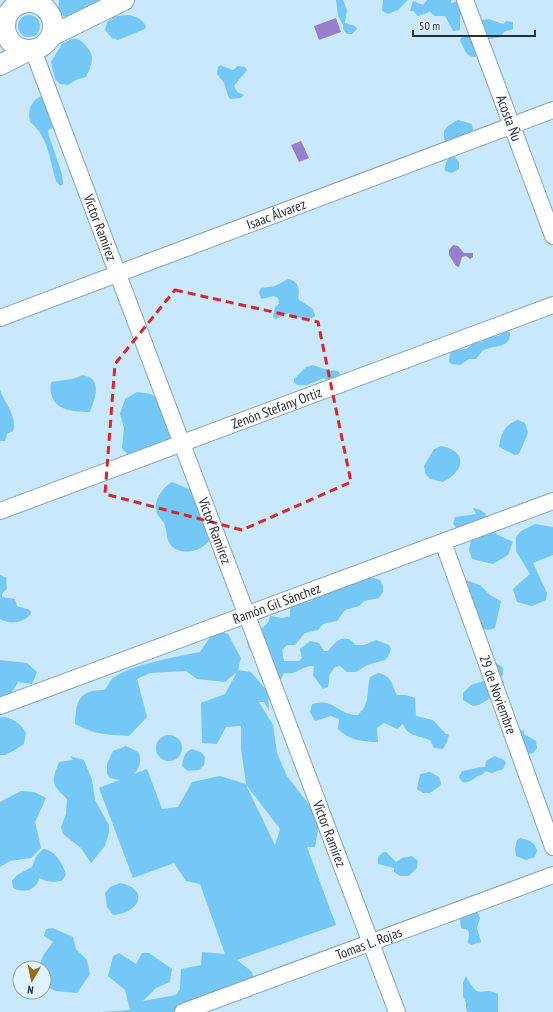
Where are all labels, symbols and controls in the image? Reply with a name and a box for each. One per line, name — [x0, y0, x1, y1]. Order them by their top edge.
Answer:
scale bar — [413, 12, 535, 38]
text: 50 m — [419, 18, 440, 33]
street label: Acosta Ñu — [492, 92, 526, 144]
street label: Víctor Ramírez — [79, 191, 121, 263]
street label: Isaac Álvarez — [244, 195, 308, 233]
street label: Zenón Stefany Ortiz — [229, 383, 324, 433]
street label: Víctor Ramírez — [194, 494, 236, 567]
street label: Ramón Gil Sánchez — [230, 579, 323, 628]
street label: 29 de Noviembre — [475, 652, 521, 737]
street label: Víctor Ramírez — [308, 797, 350, 870]
street label: Tomas L. Rojas — [333, 923, 405, 964]
north arrow — [12, 960, 52, 1000]
text: N — [26, 982, 34, 997]

